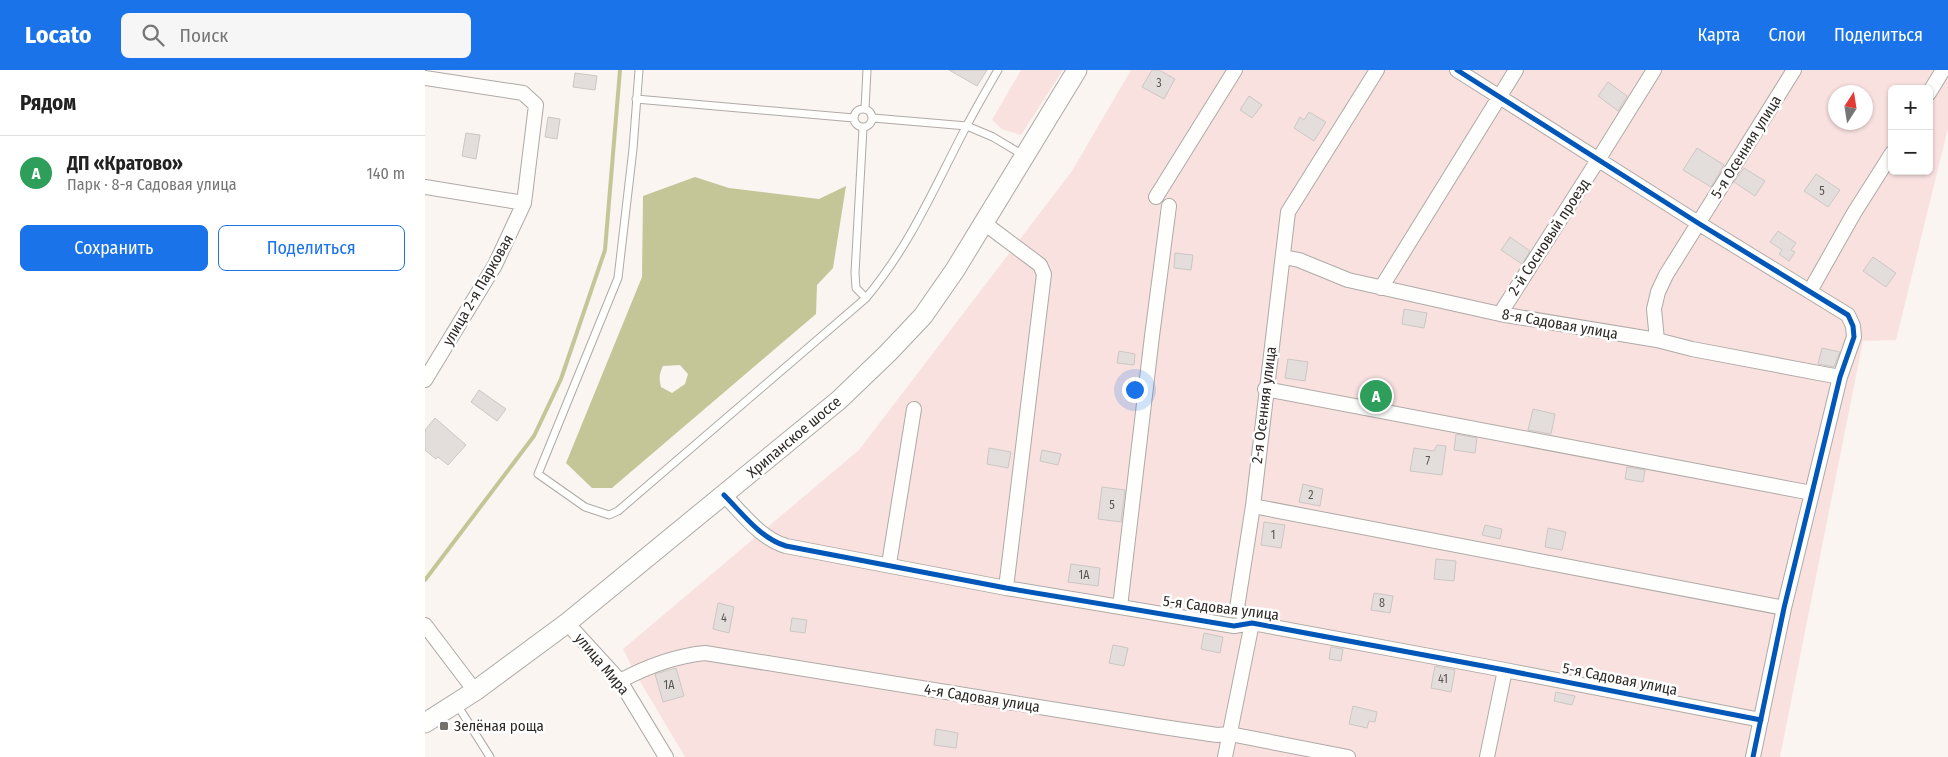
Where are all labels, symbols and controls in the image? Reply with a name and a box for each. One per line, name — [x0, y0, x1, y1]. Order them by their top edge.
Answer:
search box — [121, 13, 471, 58]
text: Locato — [25, 21, 91, 49]
icon: search — [139, 21, 167, 49]
text: Поиск — [179, 24, 228, 47]
text: Карта — [1697, 24, 1740, 46]
text: Слои — [1768, 24, 1806, 46]
text: Поделиться — [1834, 24, 1923, 46]
house number: 3 — [1156, 76, 1162, 90]
north arrow — [1828, 85, 1873, 130]
map controls — [1888, 85, 1933, 175]
button: + — [1888, 85, 1933, 130]
text: Рядом — [20, 90, 76, 116]
street label: 5-я Осенняя улица — [1707, 92, 1785, 202]
button: − — [1888, 130, 1933, 175]
text: ДП «Кратово» — [67, 152, 183, 175]
text: A — [32, 164, 40, 183]
text: 140 m — [367, 164, 405, 183]
text: Парк · 8-я Садовая улица — [67, 175, 237, 194]
street label: 2-й Сосновый проезд — [1505, 175, 1593, 299]
house number: 5 — [1819, 184, 1825, 198]
button: Сохранить — [20, 225, 208, 271]
button: Поделиться — [218, 225, 405, 271]
street label: улица 2-я Парковая — [439, 231, 517, 349]
street label: 8-я Садовая улица — [1501, 305, 1619, 343]
street label: 2-я Осенняя улица — [1248, 345, 1280, 465]
your location — [1122, 377, 1148, 403]
pin: A — [1360, 377, 1392, 415]
street label: Хрипанское шоссе — [743, 392, 845, 482]
house number: 7 — [1426, 454, 1431, 468]
house number: 2 — [1308, 488, 1314, 502]
house number: 5 — [1109, 498, 1115, 512]
house number: 1 — [1271, 528, 1275, 542]
house number: 1А — [1079, 568, 1090, 582]
street label: 5-я Садовая улица — [1162, 592, 1280, 624]
house number: 8 — [1379, 596, 1385, 610]
house number: 4 — [721, 611, 727, 625]
street label: улица Мира — [571, 629, 633, 699]
street label: 5-я Садовая улица — [1561, 659, 1679, 699]
house number: 41 — [1438, 672, 1448, 686]
house number: 1А — [664, 678, 675, 692]
street label: 4-я Садовая улица — [923, 680, 1041, 716]
place label: Зелёная роща — [454, 717, 544, 735]
marker: Зелёная роща — [438, 720, 450, 732]

